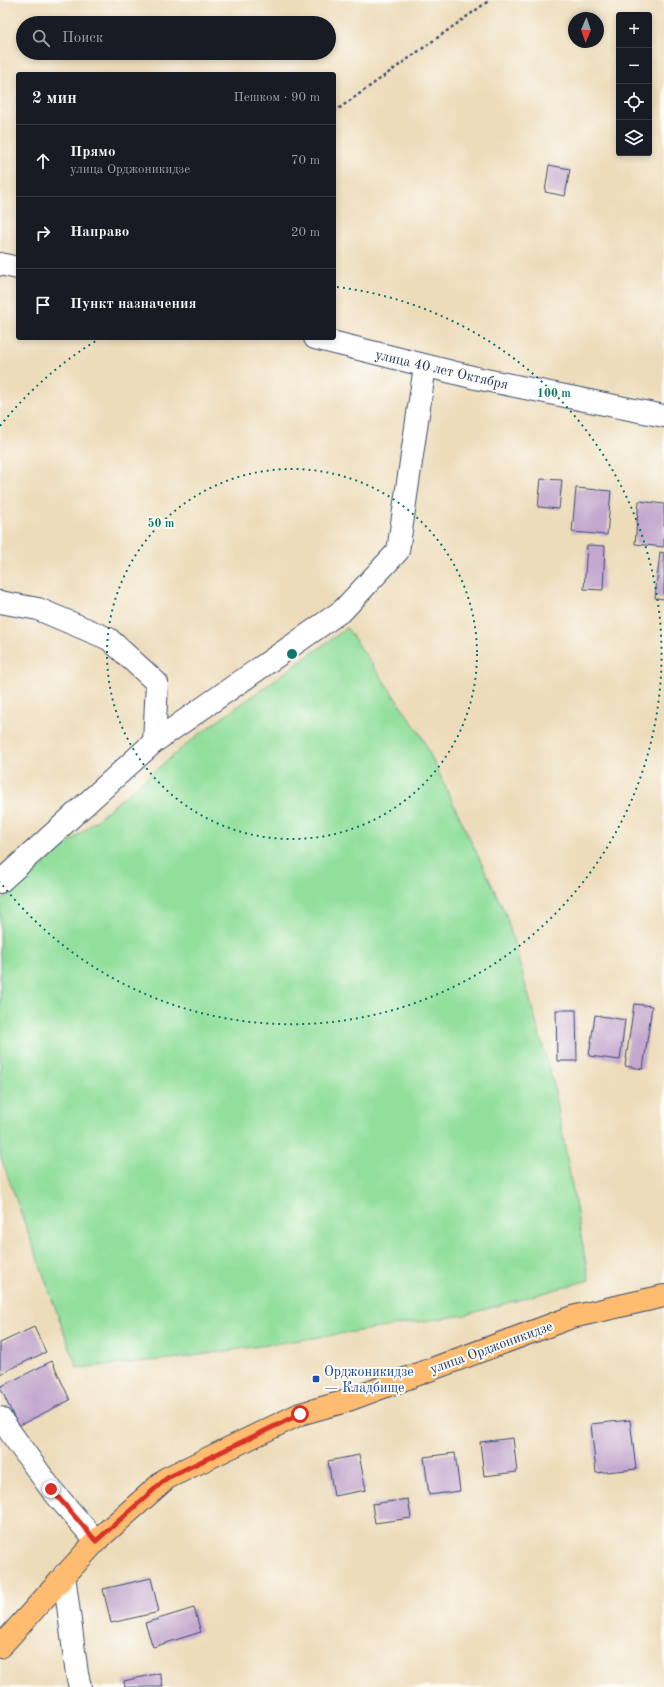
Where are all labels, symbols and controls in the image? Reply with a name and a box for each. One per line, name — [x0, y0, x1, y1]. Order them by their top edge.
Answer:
north arrow — [568, 12, 604, 48]
map controls — [616, 12, 652, 156]
button: + — [616, 12, 652, 48]
search box — [16, 16, 336, 60]
icon: search — [30, 27, 52, 49]
text: Поиск — [62, 31, 103, 46]
button: − — [616, 48, 652, 84]
button: locate — [616, 84, 652, 120]
text: 2 мин — [32, 90, 77, 107]
text: Пешком · 90 m — [233, 91, 320, 104]
button: layers — [616, 120, 652, 156]
text: Прямо — [70, 145, 116, 160]
icon: ahead — [32, 150, 54, 172]
text: 70 m — [291, 154, 320, 167]
text: улица Орджоникидзе — [70, 163, 190, 176]
icon: right — [32, 222, 54, 244]
text: Направо — [70, 225, 129, 240]
text: 20 m — [291, 226, 320, 239]
icon: arrive — [32, 294, 54, 316]
text: Пункт назначения — [70, 297, 197, 312]
street label: улица 40 лет Октября — [374, 348, 510, 392]
text: 100 m — [537, 388, 571, 400]
text: 50 m — [148, 517, 175, 530]
centre of rings — [285, 647, 299, 661]
street label: улица Орджоникидзе — [428, 1319, 555, 1377]
place label: Орджоникидзе — Кладбище — [324, 1365, 414, 1395]
marker: Орджоникидзе — Кладбище — [311, 1374, 321, 1384]
route start — [291, 1405, 309, 1423]
route end — [42, 1480, 60, 1498]

